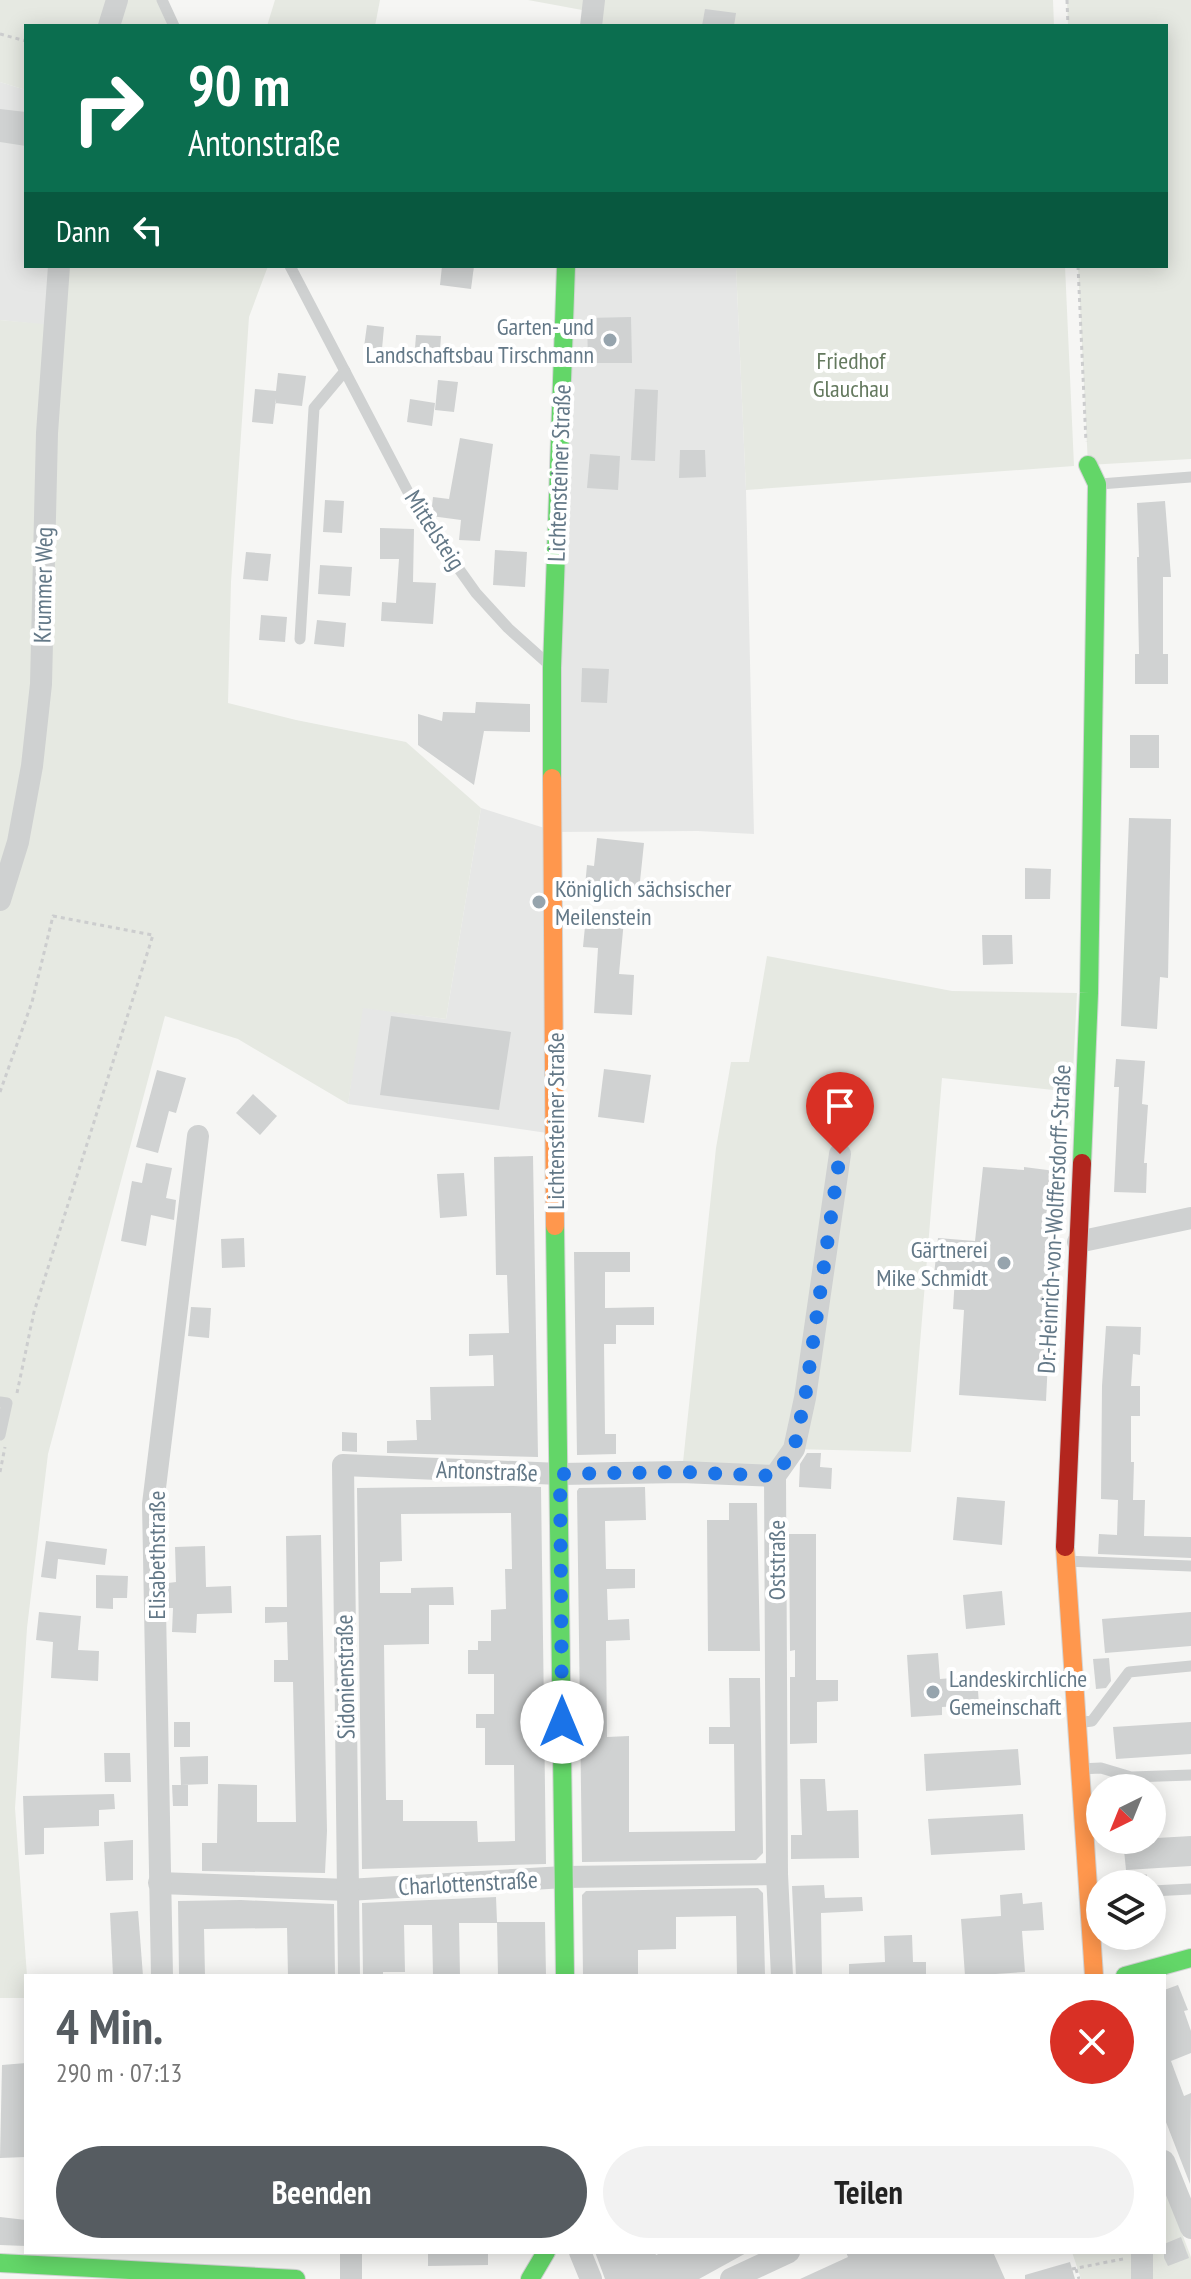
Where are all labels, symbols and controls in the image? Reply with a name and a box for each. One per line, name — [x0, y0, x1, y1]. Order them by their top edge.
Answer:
text: 90 m — [188, 49, 290, 121]
icon: right — [56, 56, 160, 160]
text: Antonstraße — [188, 119, 341, 166]
icon: left — [126, 208, 170, 252]
text: Dann — [56, 211, 110, 250]
place label: Garten- und Landschaftsbau Tirschmann — [366, 311, 594, 370]
marker: Garten- und Landschaftsbau Tirschmann — [601, 331, 619, 349]
park label: Friedhof Glauchau — [813, 345, 889, 404]
street label: Lichtensteiner Straße — [540, 384, 578, 562]
street label: Mittelsteig — [398, 484, 472, 576]
street label: Krummer Weg — [26, 527, 60, 643]
place label: Königlich sächsischer Meilenstein — [555, 873, 732, 932]
marker: Königlich sächsischer Meilenstein — [530, 893, 548, 911]
street label: Lichtensteiner Straße — [540, 1032, 571, 1210]
street label: Dr.-Heinrich-von-Wolffersdorff-Straße — [1030, 1064, 1078, 1374]
pin — [806, 1072, 874, 1154]
icon: arrive — [818, 1084, 862, 1128]
place label: Gärtnerei Mike Schmidt — [876, 1234, 988, 1293]
marker: Gärtnerei Mike Schmidt — [995, 1254, 1013, 1272]
street label: Antonstraße — [436, 1454, 538, 1488]
street label: Elisabethstraße — [141, 1491, 172, 1619]
street label: Oststraße — [761, 1520, 792, 1600]
street label: Sidonienstraße — [328, 1614, 362, 1740]
place label: Landeskirchliche Gemeinschaft — [949, 1663, 1087, 1722]
position arrow — [520, 1680, 604, 1764]
marker: Landeskirchliche Gemeinschaft — [924, 1683, 942, 1701]
north arrow — [1086, 1774, 1166, 1854]
map controls — [1086, 1774, 1166, 1950]
street label: Charlottenstraße — [397, 1864, 539, 1902]
button: layers — [1086, 1870, 1166, 1950]
text: 4 Min. — [56, 1995, 163, 2057]
button: close — [1050, 2000, 1134, 2084]
text: 290 m · 07:13 — [56, 2056, 182, 2089]
button: Beenden — [56, 2146, 587, 2238]
button: Teilen — [603, 2146, 1134, 2238]

